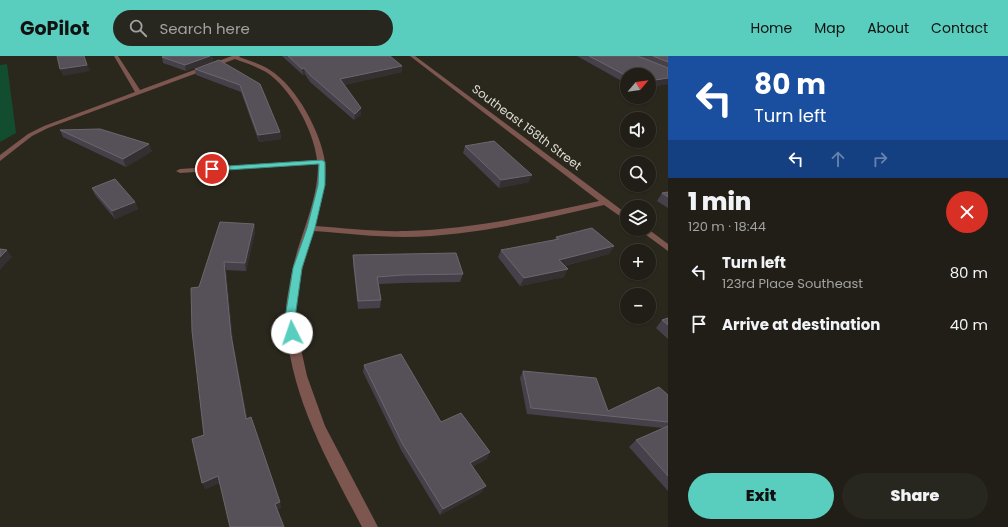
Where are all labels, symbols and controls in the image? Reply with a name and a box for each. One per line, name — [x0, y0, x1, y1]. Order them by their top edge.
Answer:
search box — [113, 10, 393, 46]
text: GoPilot — [20, 15, 89, 42]
icon: search — [127, 17, 149, 39]
text: Search here — [159, 18, 250, 39]
text: Home — [750, 18, 792, 38]
text: Map — [814, 18, 845, 38]
text: About — [867, 18, 909, 38]
text: Contact — [931, 18, 988, 38]
text: 80 m — [754, 65, 826, 104]
north arrow — [620, 68, 656, 104]
map controls — [620, 68, 656, 324]
icon: left — [688, 72, 740, 124]
street label: Southeast 158th Street — [469, 80, 585, 174]
text: Turn left — [754, 103, 826, 128]
button: sound — [620, 112, 656, 148]
icon: left — [785, 148, 807, 170]
icon: ahead — [827, 148, 849, 170]
icon: right — [869, 148, 891, 170]
pin — [195, 152, 229, 186]
button: search — [620, 156, 656, 192]
icon: arrive — [201, 158, 223, 180]
text: 1 min — [688, 185, 751, 218]
button: close — [946, 191, 988, 233]
button: layers — [620, 200, 656, 236]
text: 120 m · 18:44 — [688, 217, 766, 236]
button: + — [620, 244, 656, 280]
text: Turn left — [722, 252, 786, 273]
icon: left — [688, 261, 710, 283]
text: 80 m — [950, 262, 988, 283]
text: 123rd Place Southeast — [722, 274, 863, 293]
button: − — [620, 288, 656, 324]
position arrow — [271, 312, 313, 354]
icon: arrive — [688, 313, 710, 335]
text: Arrive at destination — [722, 314, 880, 335]
text: 40 m — [950, 314, 988, 335]
button: Exit — [688, 473, 834, 519]
button: Share — [842, 473, 988, 519]

